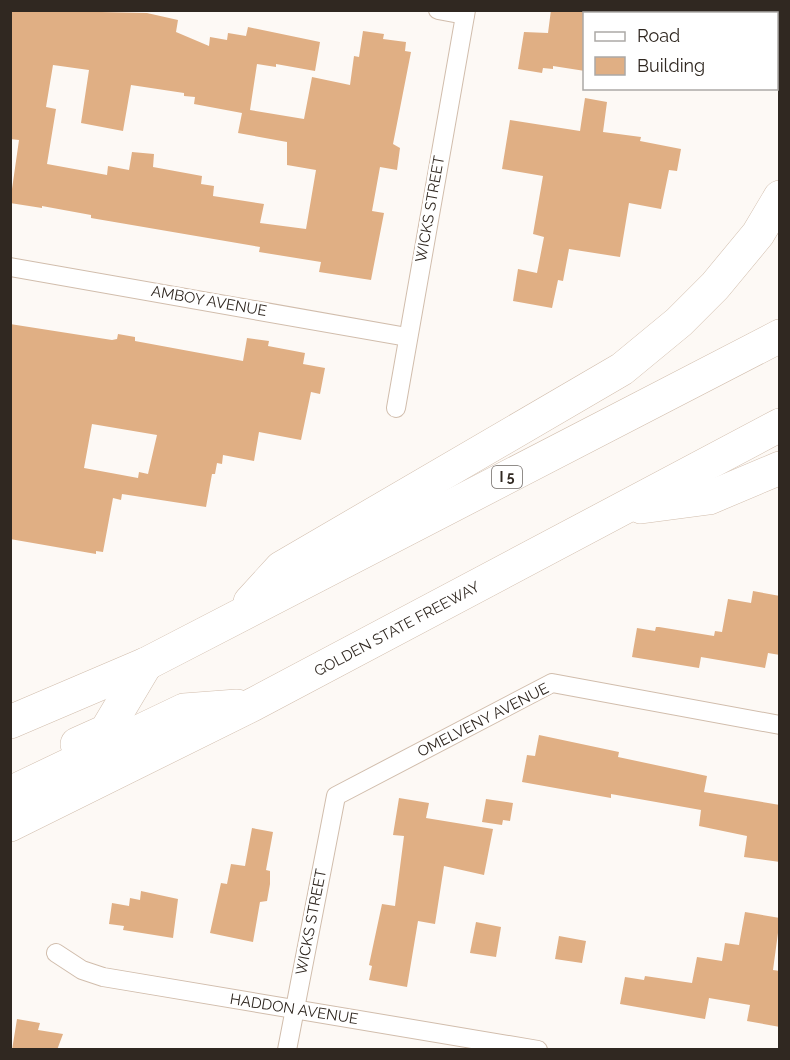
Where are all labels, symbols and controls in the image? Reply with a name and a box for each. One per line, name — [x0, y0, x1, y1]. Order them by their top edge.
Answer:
legend — [583, 12, 778, 90]
text: Road — [637, 25, 680, 46]
text: Building — [637, 55, 705, 76]
street label: WICKS STREET — [412, 154, 448, 264]
street label: AMBOY AVENUE — [150, 282, 268, 320]
road number: I 5 — [492, 466, 522, 488]
street label: GOLDEN STATE FREEWAY — [311, 578, 483, 680]
street label: OMELVENY AVENUE — [414, 679, 552, 761]
street label: WICKS STREET — [292, 867, 330, 977]
street label: HADDON AVENUE — [229, 990, 359, 1028]

